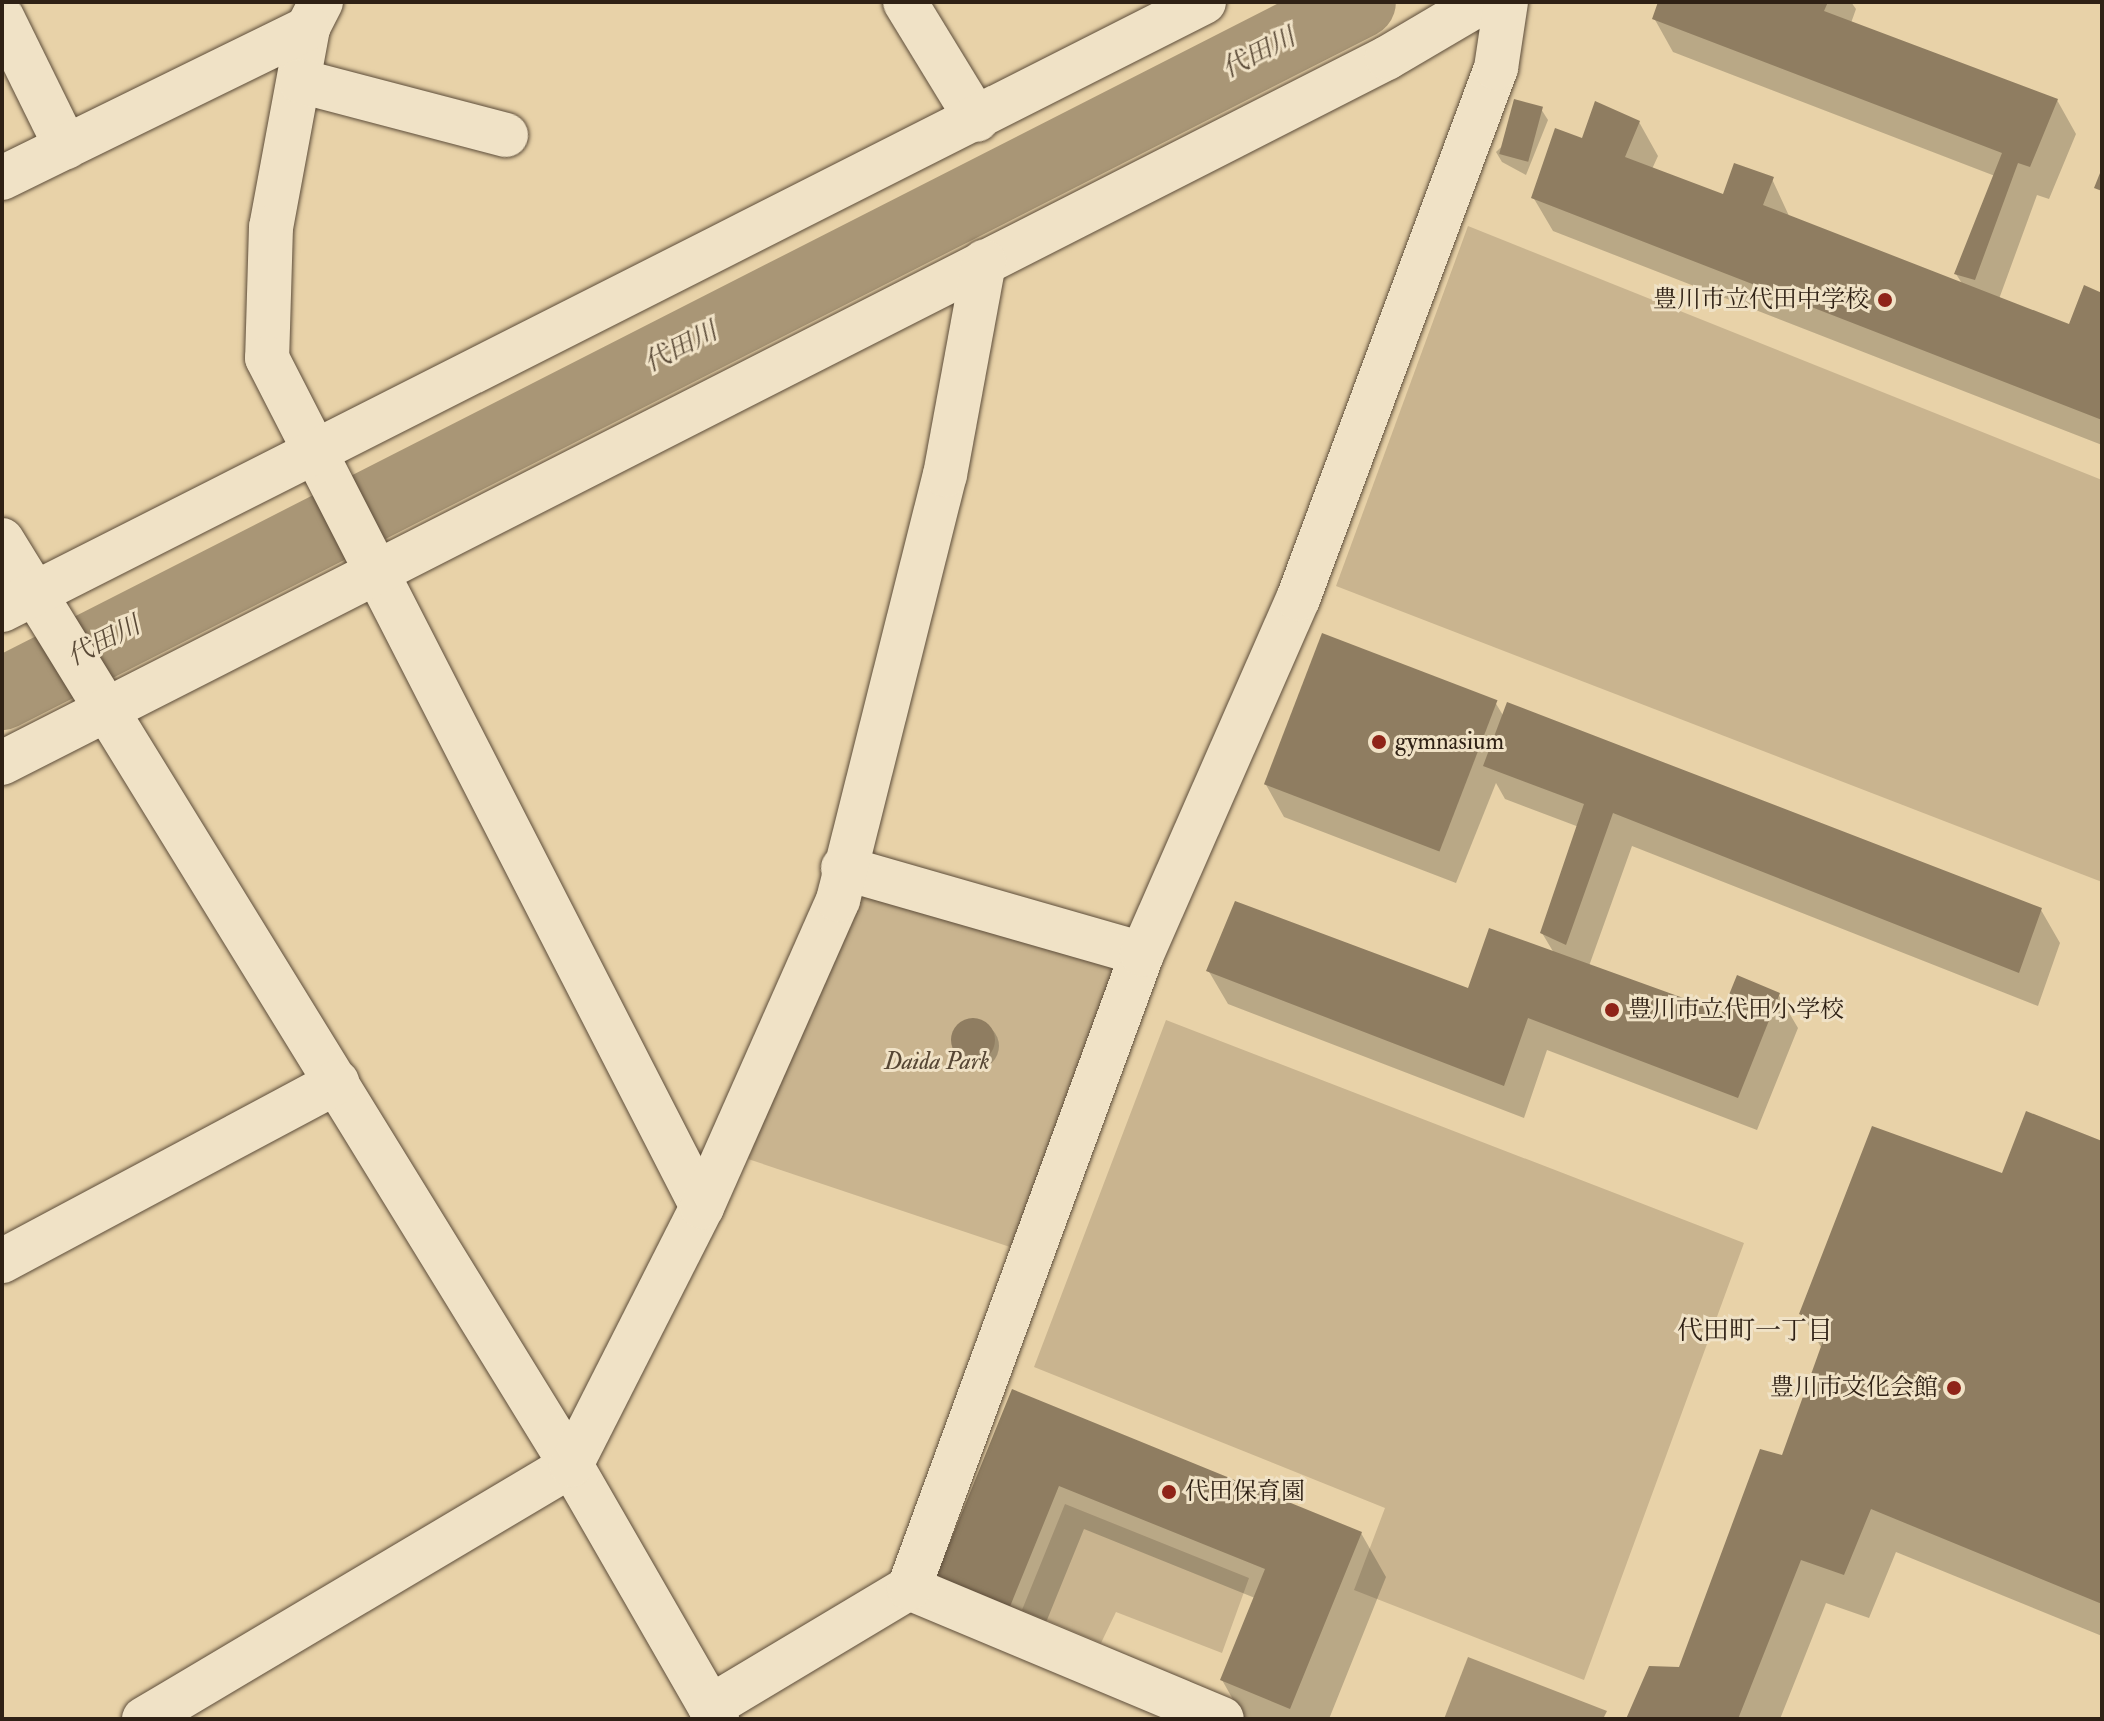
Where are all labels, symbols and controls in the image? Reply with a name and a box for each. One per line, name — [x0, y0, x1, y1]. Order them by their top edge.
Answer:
water label: 代田川 — [1217, 22, 1301, 86]
place label: 豊川市立代田中学校 — [1653, 286, 1869, 314]
marker: 豊川市立代田中学校 — [1876, 291, 1894, 309]
water label: 代田川 — [639, 316, 723, 380]
water label: 代田川 — [62, 610, 146, 674]
place label: gymnasium — [1395, 728, 1504, 756]
marker: gymnasium — [1370, 733, 1388, 751]
place label: 豊川市立代田小学校 — [1628, 996, 1844, 1024]
marker: 豊川市立代田小学校 — [1603, 1001, 1621, 1019]
park label: Daida Park — [884, 1048, 990, 1076]
district label: 代田町一丁目 — [1677, 1316, 1833, 1348]
place label: 豊川市文化会館 — [1770, 1374, 1938, 1402]
marker: 豊川市文化会館 — [1945, 1379, 1963, 1397]
place label: 代田保育園 — [1185, 1478, 1305, 1506]
marker: 代田保育園 — [1160, 1483, 1178, 1501]

